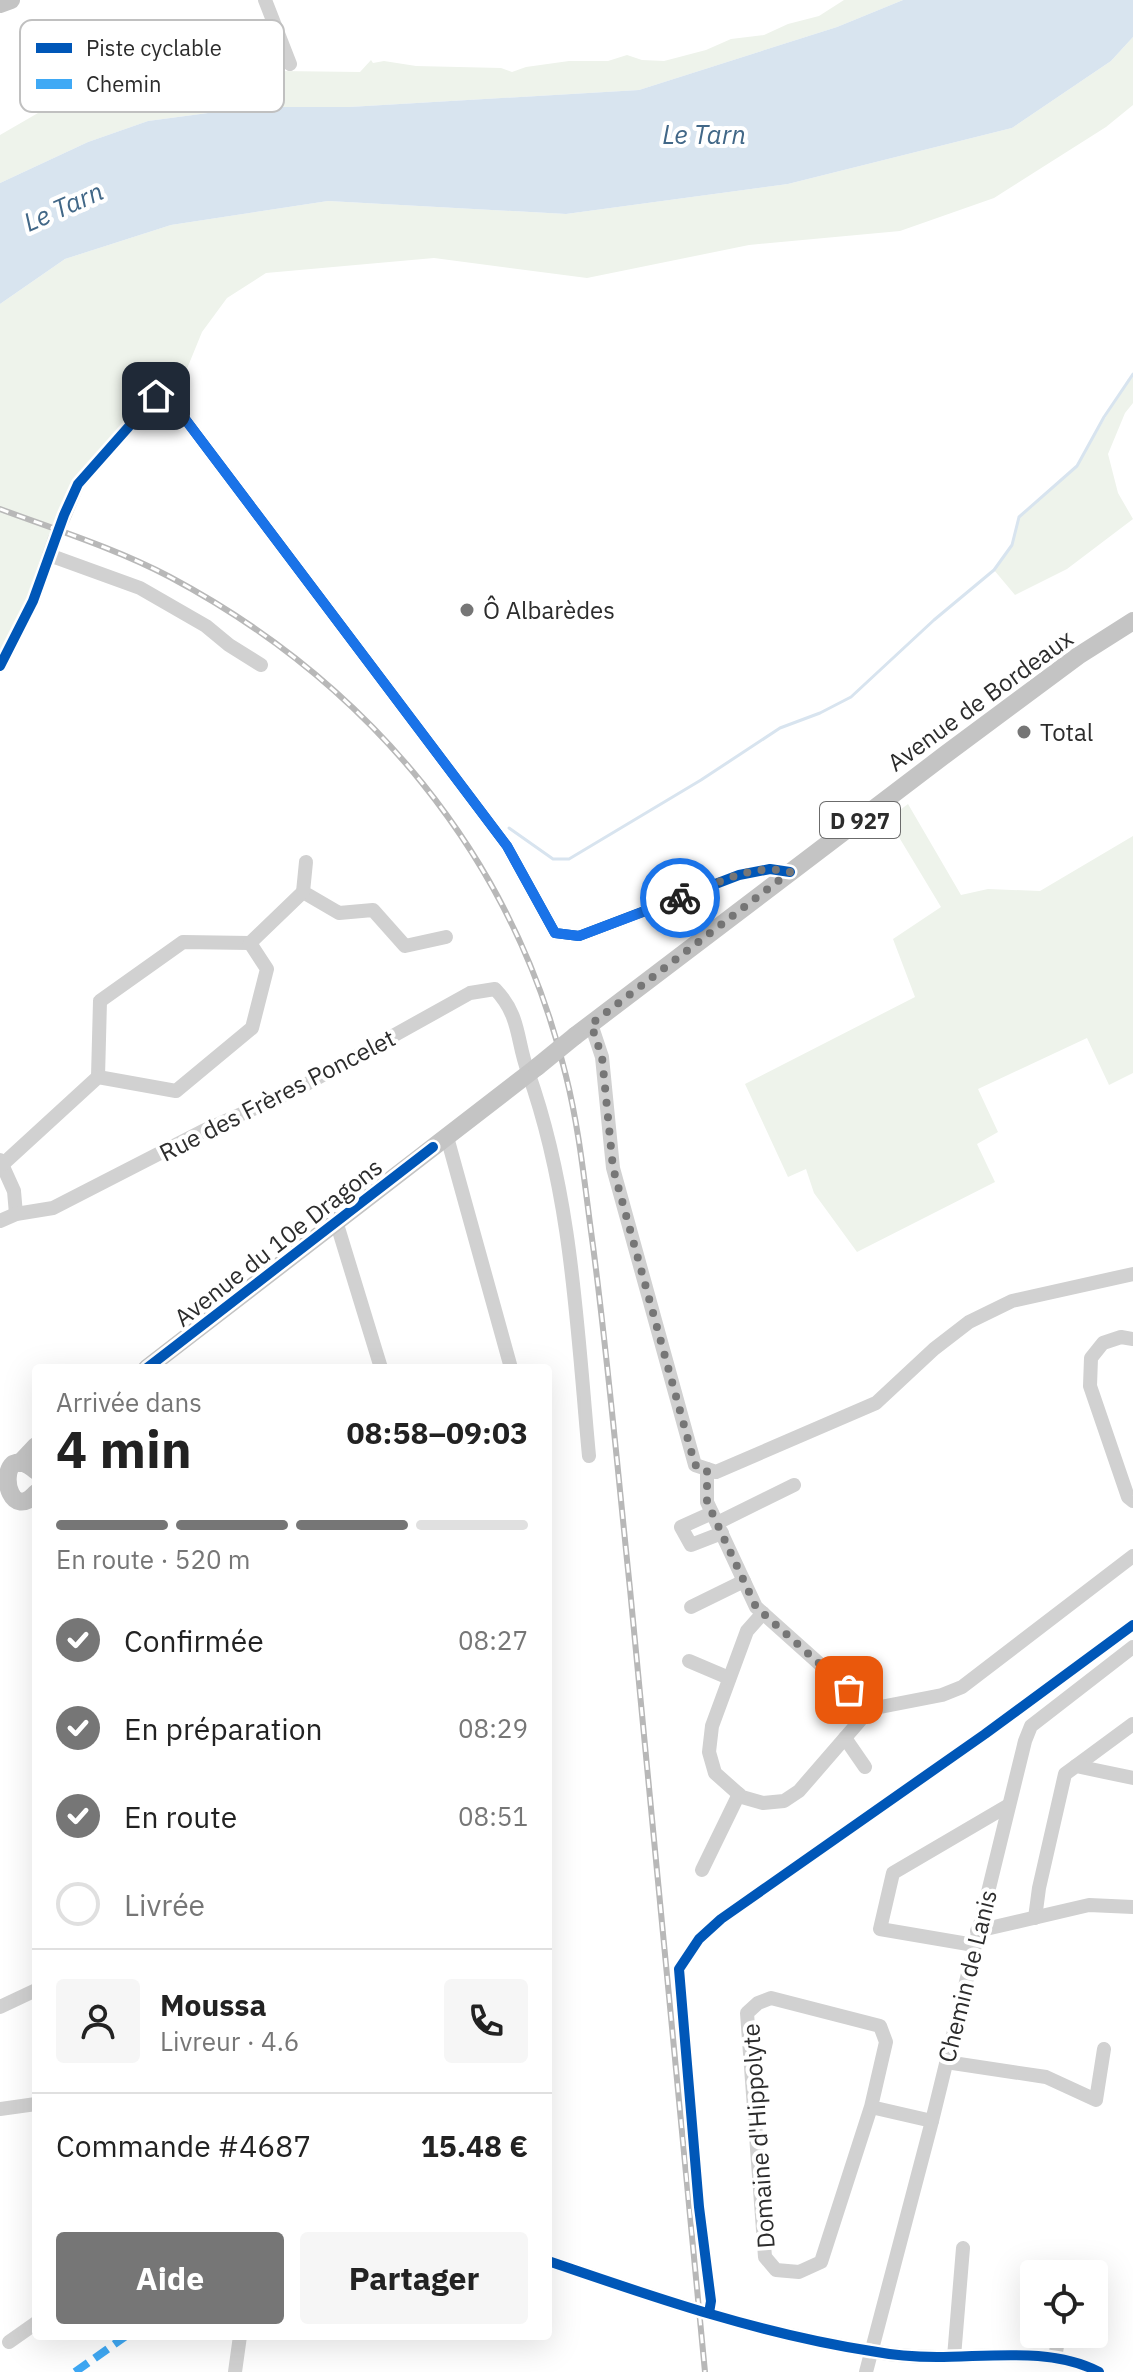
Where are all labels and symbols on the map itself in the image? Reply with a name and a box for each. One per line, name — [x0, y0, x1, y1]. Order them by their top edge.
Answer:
legend — [20, 20, 284, 112]
text: Piste cyclable — [86, 33, 222, 62]
text: Chemin — [86, 69, 161, 98]
water label: Le Tarn — [662, 117, 746, 151]
water label: Le Tarn — [18, 173, 108, 239]
pin — [122, 362, 190, 430]
place label: Ô Albarèdes — [483, 594, 615, 626]
marker: Ô Albarèdes — [458, 601, 476, 619]
street label: Avenue de Bordeaux — [881, 622, 1079, 778]
place label: Total — [1040, 716, 1093, 748]
marker: Total — [1015, 723, 1033, 741]
road number: D 927 — [820, 802, 900, 838]
courier — [640, 858, 720, 938]
street label: Rue des Frères Poncelet — [154, 1022, 400, 1168]
street label: Avenue du 10e Dragons — [167, 1151, 389, 1333]
pin — [815, 1656, 883, 1724]
street label: Chemin de Lanis — [930, 1886, 1004, 2066]
street label: Domaine d'Hippolyte — [734, 2022, 782, 2250]

